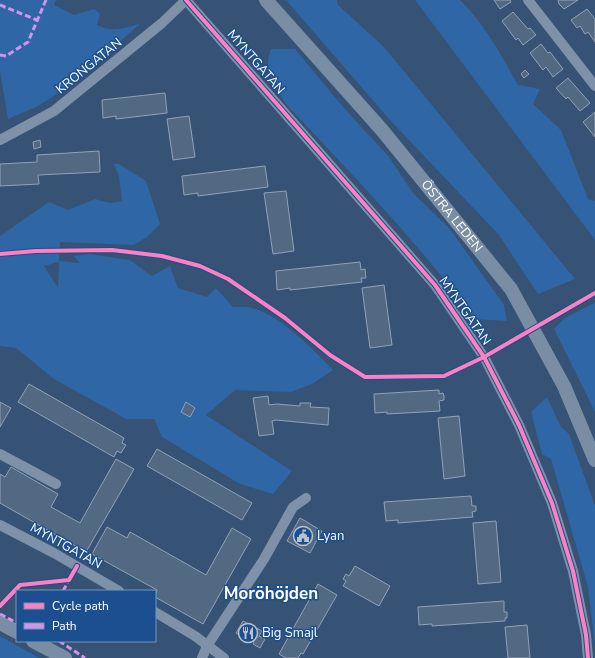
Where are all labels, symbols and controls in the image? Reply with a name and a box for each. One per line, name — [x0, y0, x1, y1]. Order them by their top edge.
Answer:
street label: MYNTGATAN — [223, 26, 289, 98]
street label: KRONGATAN — [52, 34, 126, 98]
street label: ÖSTRA LEDEN — [417, 175, 487, 256]
street label: MYNTGATAN — [435, 273, 495, 349]
street label: MYNTGATAN — [27, 519, 105, 573]
public building icon: Lyan — [292, 525, 314, 547]
place label: Lyan — [317, 527, 344, 545]
district label: Moröhöjden — [224, 582, 318, 605]
legend — [16, 590, 156, 642]
text: Cycle path — [52, 598, 109, 614]
text: Path — [52, 618, 77, 634]
restaurant icon: Big Smajl — [237, 622, 259, 644]
place label: Big Smajl — [262, 624, 318, 642]

